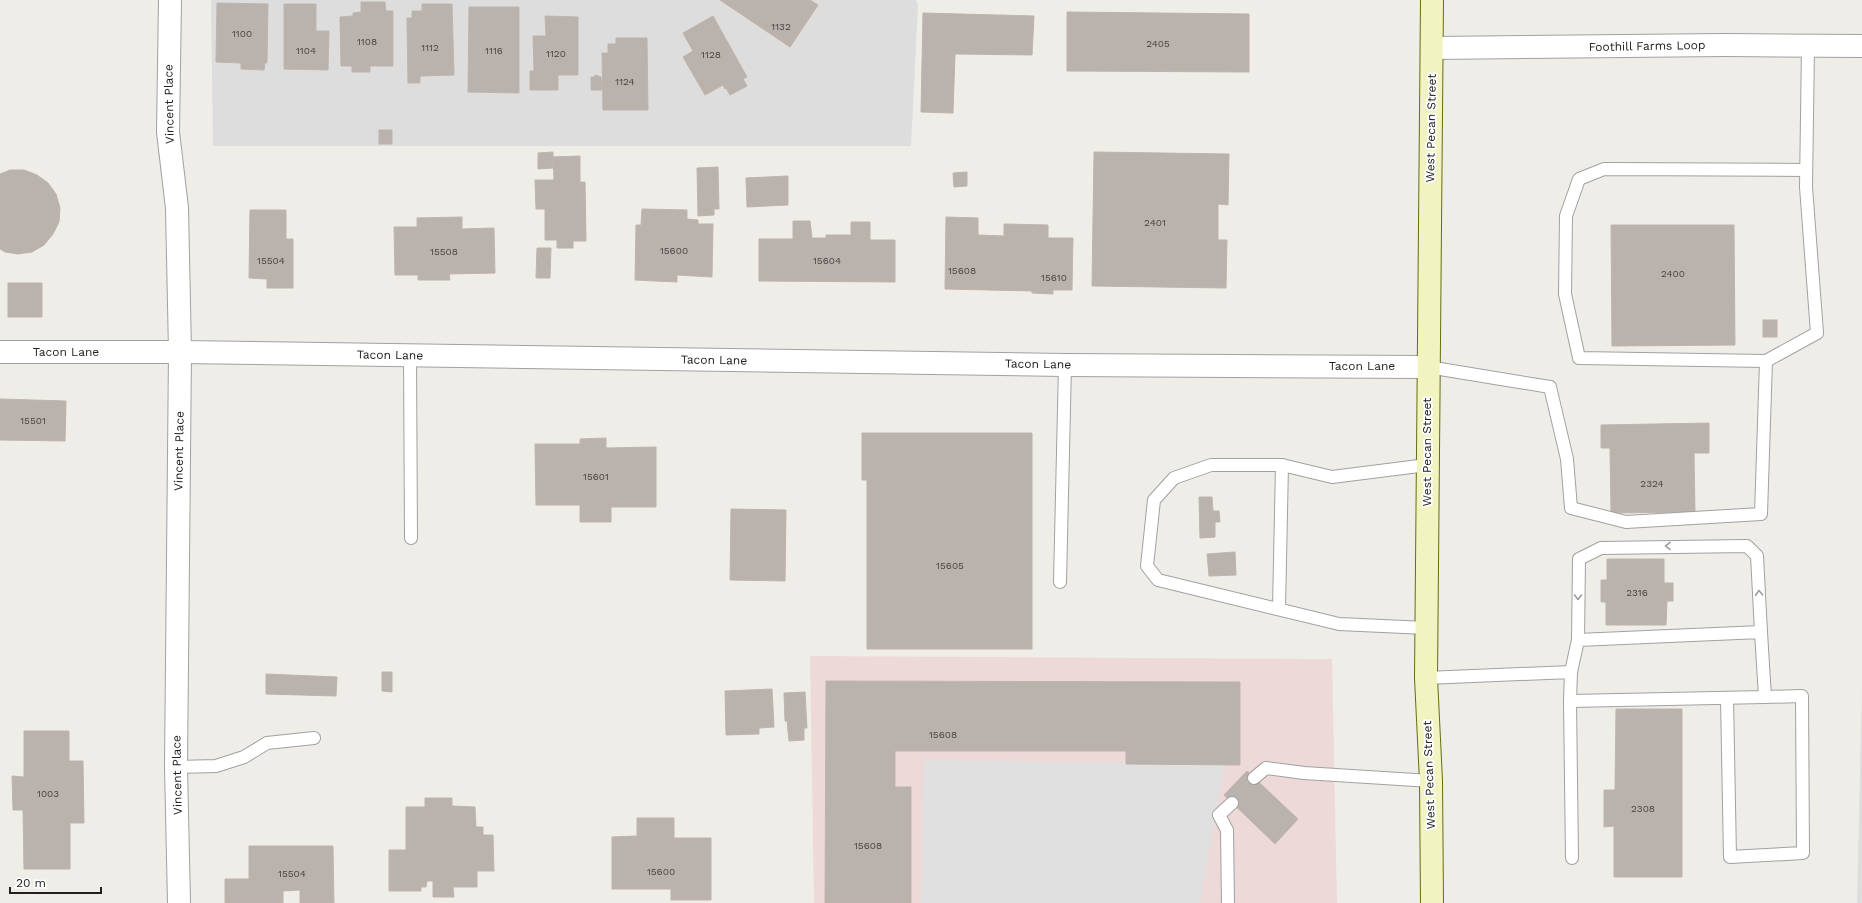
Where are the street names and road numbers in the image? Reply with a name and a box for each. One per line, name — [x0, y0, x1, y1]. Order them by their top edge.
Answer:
street label: Foothill Farms Loop — [1588, 38, 1706, 54]
street label: Vincent Place — [161, 64, 177, 144]
street label: West Pecan Street — [1423, 73, 1439, 183]
street label: Tacon Lane — [33, 345, 99, 359]
street label: Tacon Lane — [357, 347, 423, 363]
street label: Tacon Lane — [681, 352, 747, 368]
street label: Tacon Lane — [1005, 356, 1071, 372]
street label: Tacon Lane — [1329, 359, 1395, 373]
street label: West Pecan Street — [1420, 398, 1434, 506]
street label: Vincent Place — [171, 411, 187, 491]
street label: West Pecan Street — [1420, 720, 1438, 830]
street label: Vincent Place — [169, 735, 185, 815]

